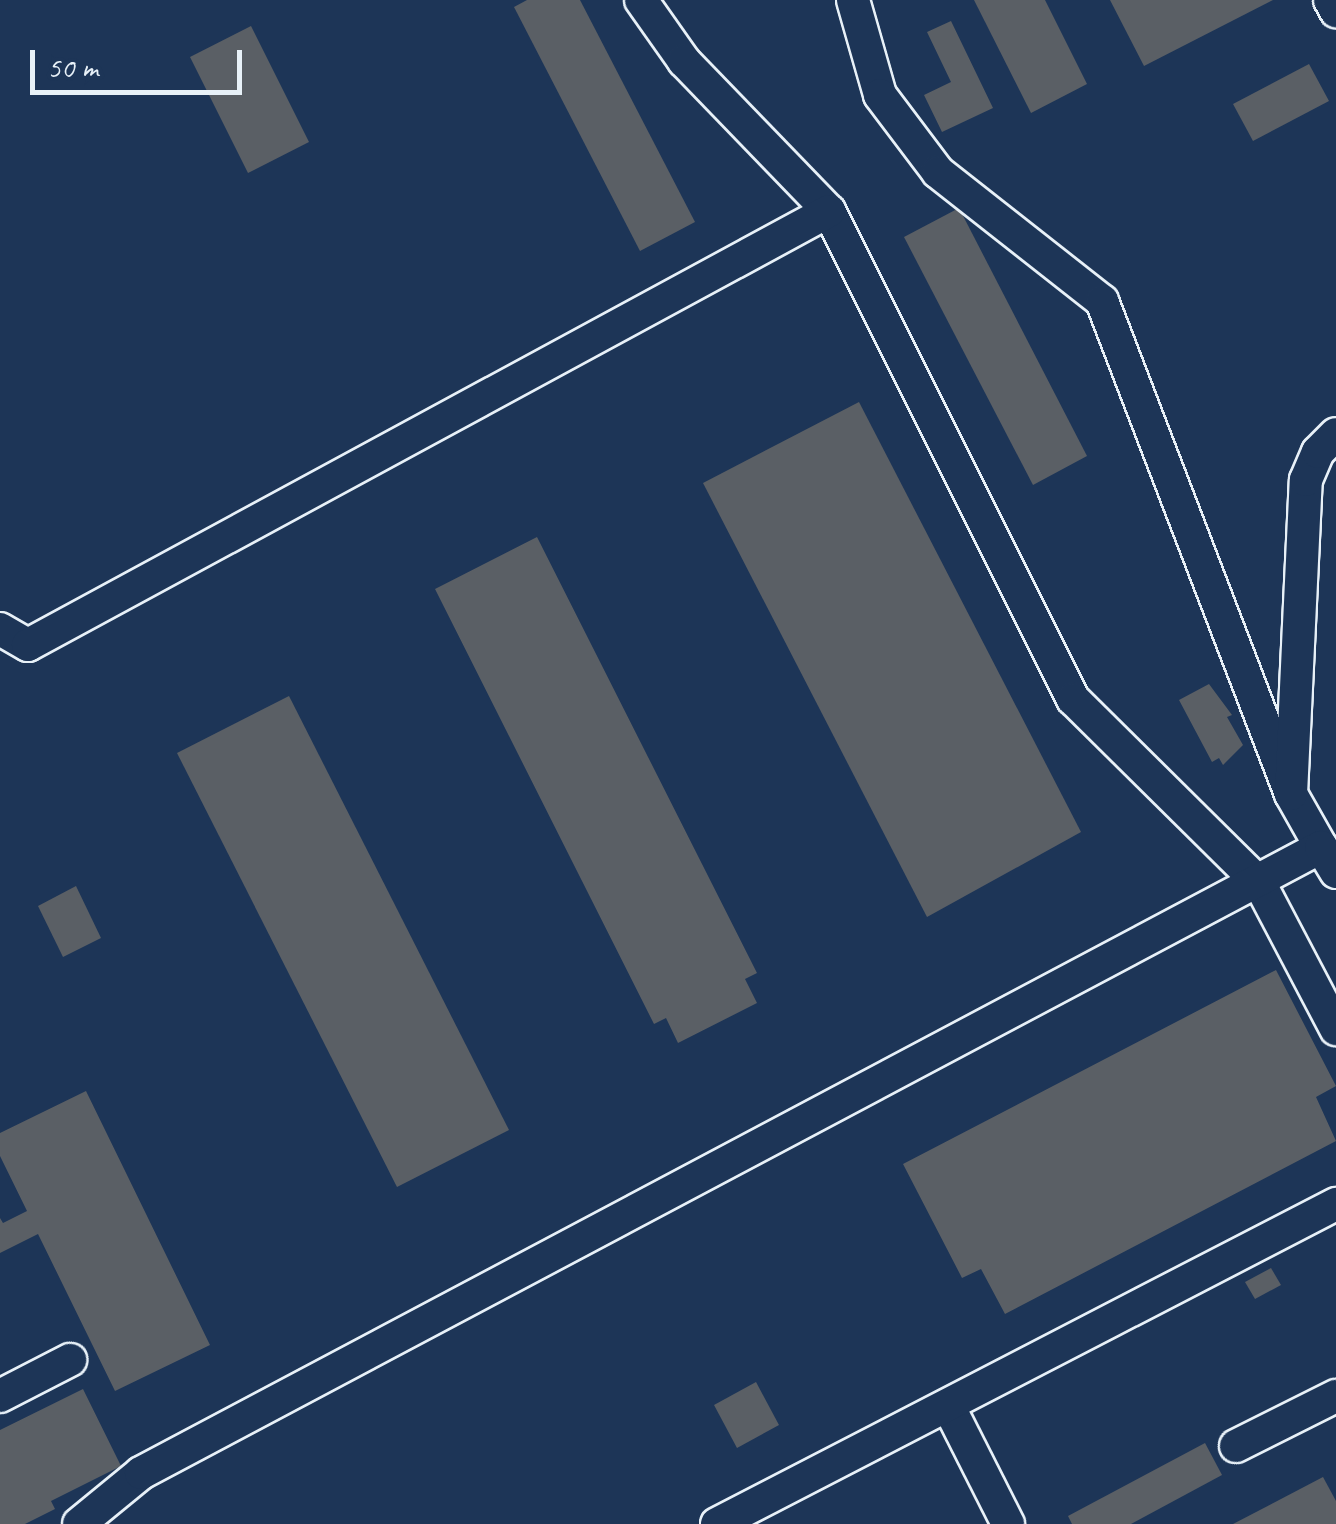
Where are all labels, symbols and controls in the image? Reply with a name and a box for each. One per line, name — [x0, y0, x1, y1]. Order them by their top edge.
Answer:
scale bar — [35, 30, 248, 92]
text: 50 m — [47, 48, 98, 86]

